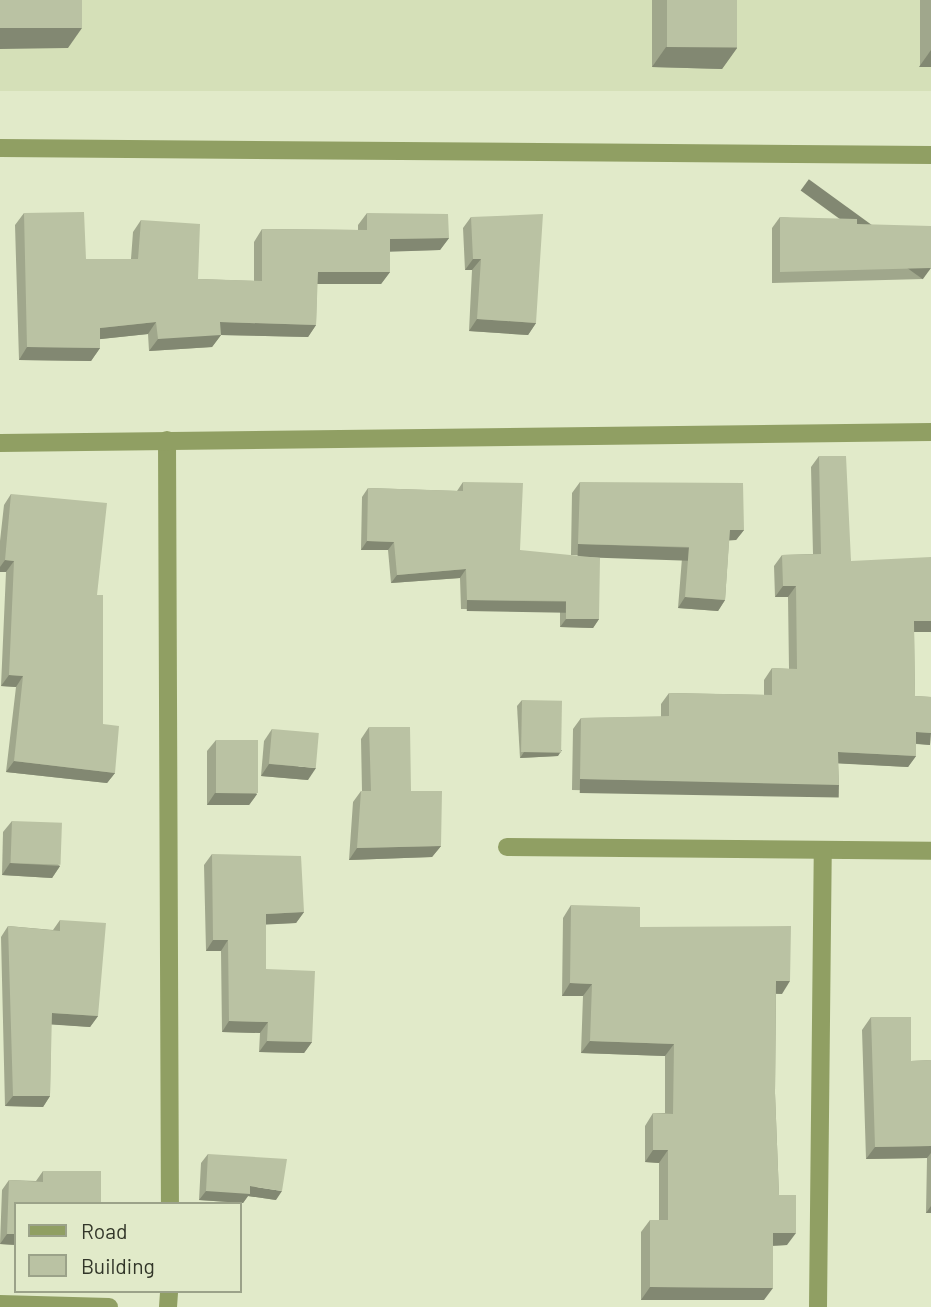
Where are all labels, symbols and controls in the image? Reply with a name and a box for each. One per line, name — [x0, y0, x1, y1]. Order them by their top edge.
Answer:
legend — [14, 1202, 242, 1293]
text: Road — [81, 1218, 127, 1243]
text: Building — [81, 1253, 155, 1278]

